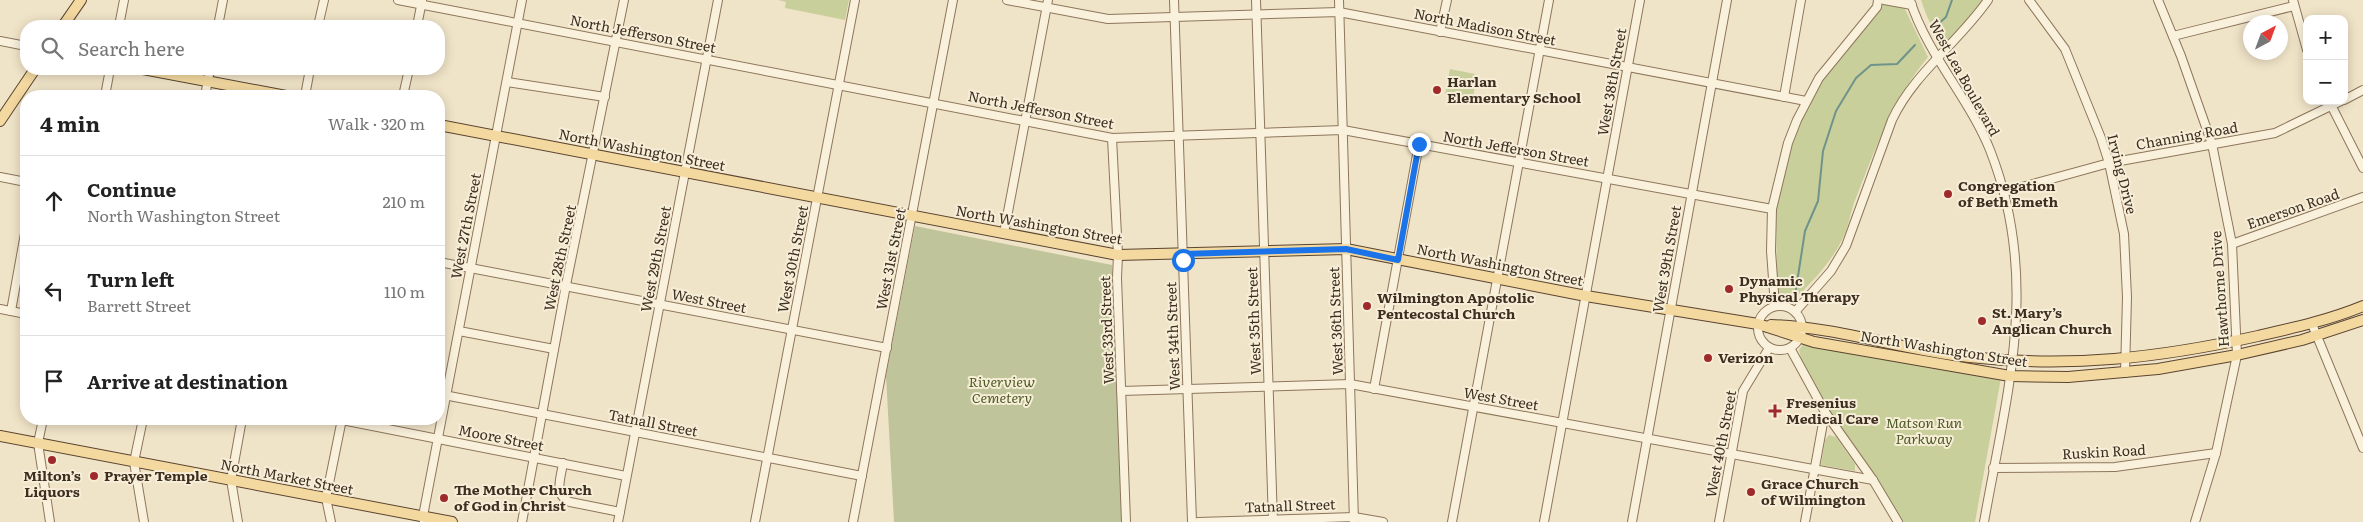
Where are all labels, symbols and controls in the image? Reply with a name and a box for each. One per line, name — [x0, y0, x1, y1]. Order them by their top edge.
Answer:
street label: North Madison Street — [1412, 2, 1558, 50]
street label: North Jefferson Street — [569, 9, 718, 57]
north arrow — [2243, 15, 2288, 60]
map controls — [2303, 15, 2348, 105]
button: + — [2303, 15, 2348, 60]
street label: West Lea Boulevard — [1924, 16, 2005, 140]
search box — [20, 20, 445, 75]
street label: West 38th Street — [1592, 26, 1630, 137]
icon: search — [38, 34, 66, 62]
text: Search here — [78, 34, 185, 62]
button: − — [2303, 60, 2348, 105]
place label: Harlan Elementary School — [1447, 71, 1581, 107]
marker: Harlan Elementary School — [1431, 84, 1443, 96]
street label: North Jefferson Street — [967, 85, 1116, 133]
text: 4 min — [40, 107, 100, 138]
text: Walk · 320 m — [328, 111, 425, 135]
street label: Channing Road — [2134, 116, 2240, 154]
street label: North Washington Street — [557, 123, 727, 175]
street label: North Jefferson Street — [1442, 125, 1591, 171]
street label: Irving Drive — [2103, 132, 2143, 216]
route end — [1408, 133, 1431, 156]
street label: West 27th Street — [445, 171, 485, 281]
text: Continue — [87, 175, 176, 203]
place label: Congregation of Beth Emeth — [1958, 175, 2059, 211]
street label: Emerson Road — [2244, 183, 2342, 233]
icon: ahead — [40, 187, 68, 215]
marker: Congregation of Beth Emeth — [1942, 188, 1954, 200]
text: 210 m — [382, 189, 425, 213]
street label: North Washington Street — [954, 199, 1124, 249]
street label: West 28th Street — [538, 202, 580, 313]
text: North Washington Street — [87, 203, 280, 227]
street label: West 30th Street — [772, 203, 812, 314]
street label: West 39th Street — [1647, 203, 1685, 314]
street label: West 29th Street — [635, 204, 675, 314]
street label: West 31st Street — [870, 206, 910, 312]
street label: Hawthorne Drive — [2205, 230, 2233, 348]
street label: North Washington Street — [1415, 238, 1585, 290]
route start — [1172, 249, 1195, 272]
text: Turn left — [87, 265, 174, 293]
street label: West 35th Street — [1241, 266, 1265, 375]
street label: West 36th Street — [1323, 266, 1347, 376]
place label: Dynamic Physical Therapy — [1739, 270, 1860, 306]
street label: West 33rd Street — [1094, 275, 1118, 385]
icon: left — [40, 277, 68, 305]
text: 110 m — [384, 279, 425, 303]
street label: West 34th Street — [1160, 281, 1184, 391]
street label: West Street — [670, 283, 749, 317]
marker: Dynamic Physical Therapy — [1723, 283, 1735, 295]
place label: Wilmington Apostolic Pentecostal Church — [1377, 287, 1535, 323]
text: Barrett Street — [87, 293, 191, 317]
marker: Wilmington Apostolic Pentecostal Church — [1361, 300, 1373, 312]
place label: St. Mary’s Anglican Church — [1992, 302, 2112, 338]
marker: St. Mary’s Anglican Church — [1976, 315, 1988, 327]
street label: North Washington Street — [1859, 325, 2030, 371]
place label: Verizon — [1718, 347, 1774, 367]
marker: Verizon — [1702, 352, 1714, 364]
icon: arrive — [40, 367, 68, 395]
text: Arrive at destination — [87, 367, 288, 395]
park label: Riverview Cemetery — [969, 371, 1035, 407]
street label: West Street — [1462, 382, 1541, 415]
street label: West 40th Street — [1700, 388, 1740, 499]
place label: Fresenius Medical Care — [1786, 392, 1879, 428]
street label: Tatnall Street — [607, 404, 700, 441]
marker: Fresenius Medical Care — [1768, 404, 1782, 418]
park label: Matson Run Parkway — [1886, 412, 1963, 448]
street label: Moore Street — [457, 419, 546, 455]
street label: Ruskin Road — [2062, 439, 2147, 463]
street label: North Market Street — [219, 453, 356, 499]
marker: Milton’s Liquors — [46, 454, 58, 466]
place label: Milton’s Liquors — [23, 465, 81, 501]
place label: Prayer Temple — [104, 465, 208, 485]
marker: Prayer Temple — [88, 470, 100, 482]
place label: Grace Church of Wilmington — [1761, 473, 1866, 509]
place label: The Mother Church of God in Christ — [454, 479, 592, 515]
marker: Grace Church of Wilmington — [1745, 486, 1757, 498]
marker: The Mother Church of God in Christ — [438, 492, 450, 504]
street label: Tatnall Street — [1244, 493, 1336, 517]

